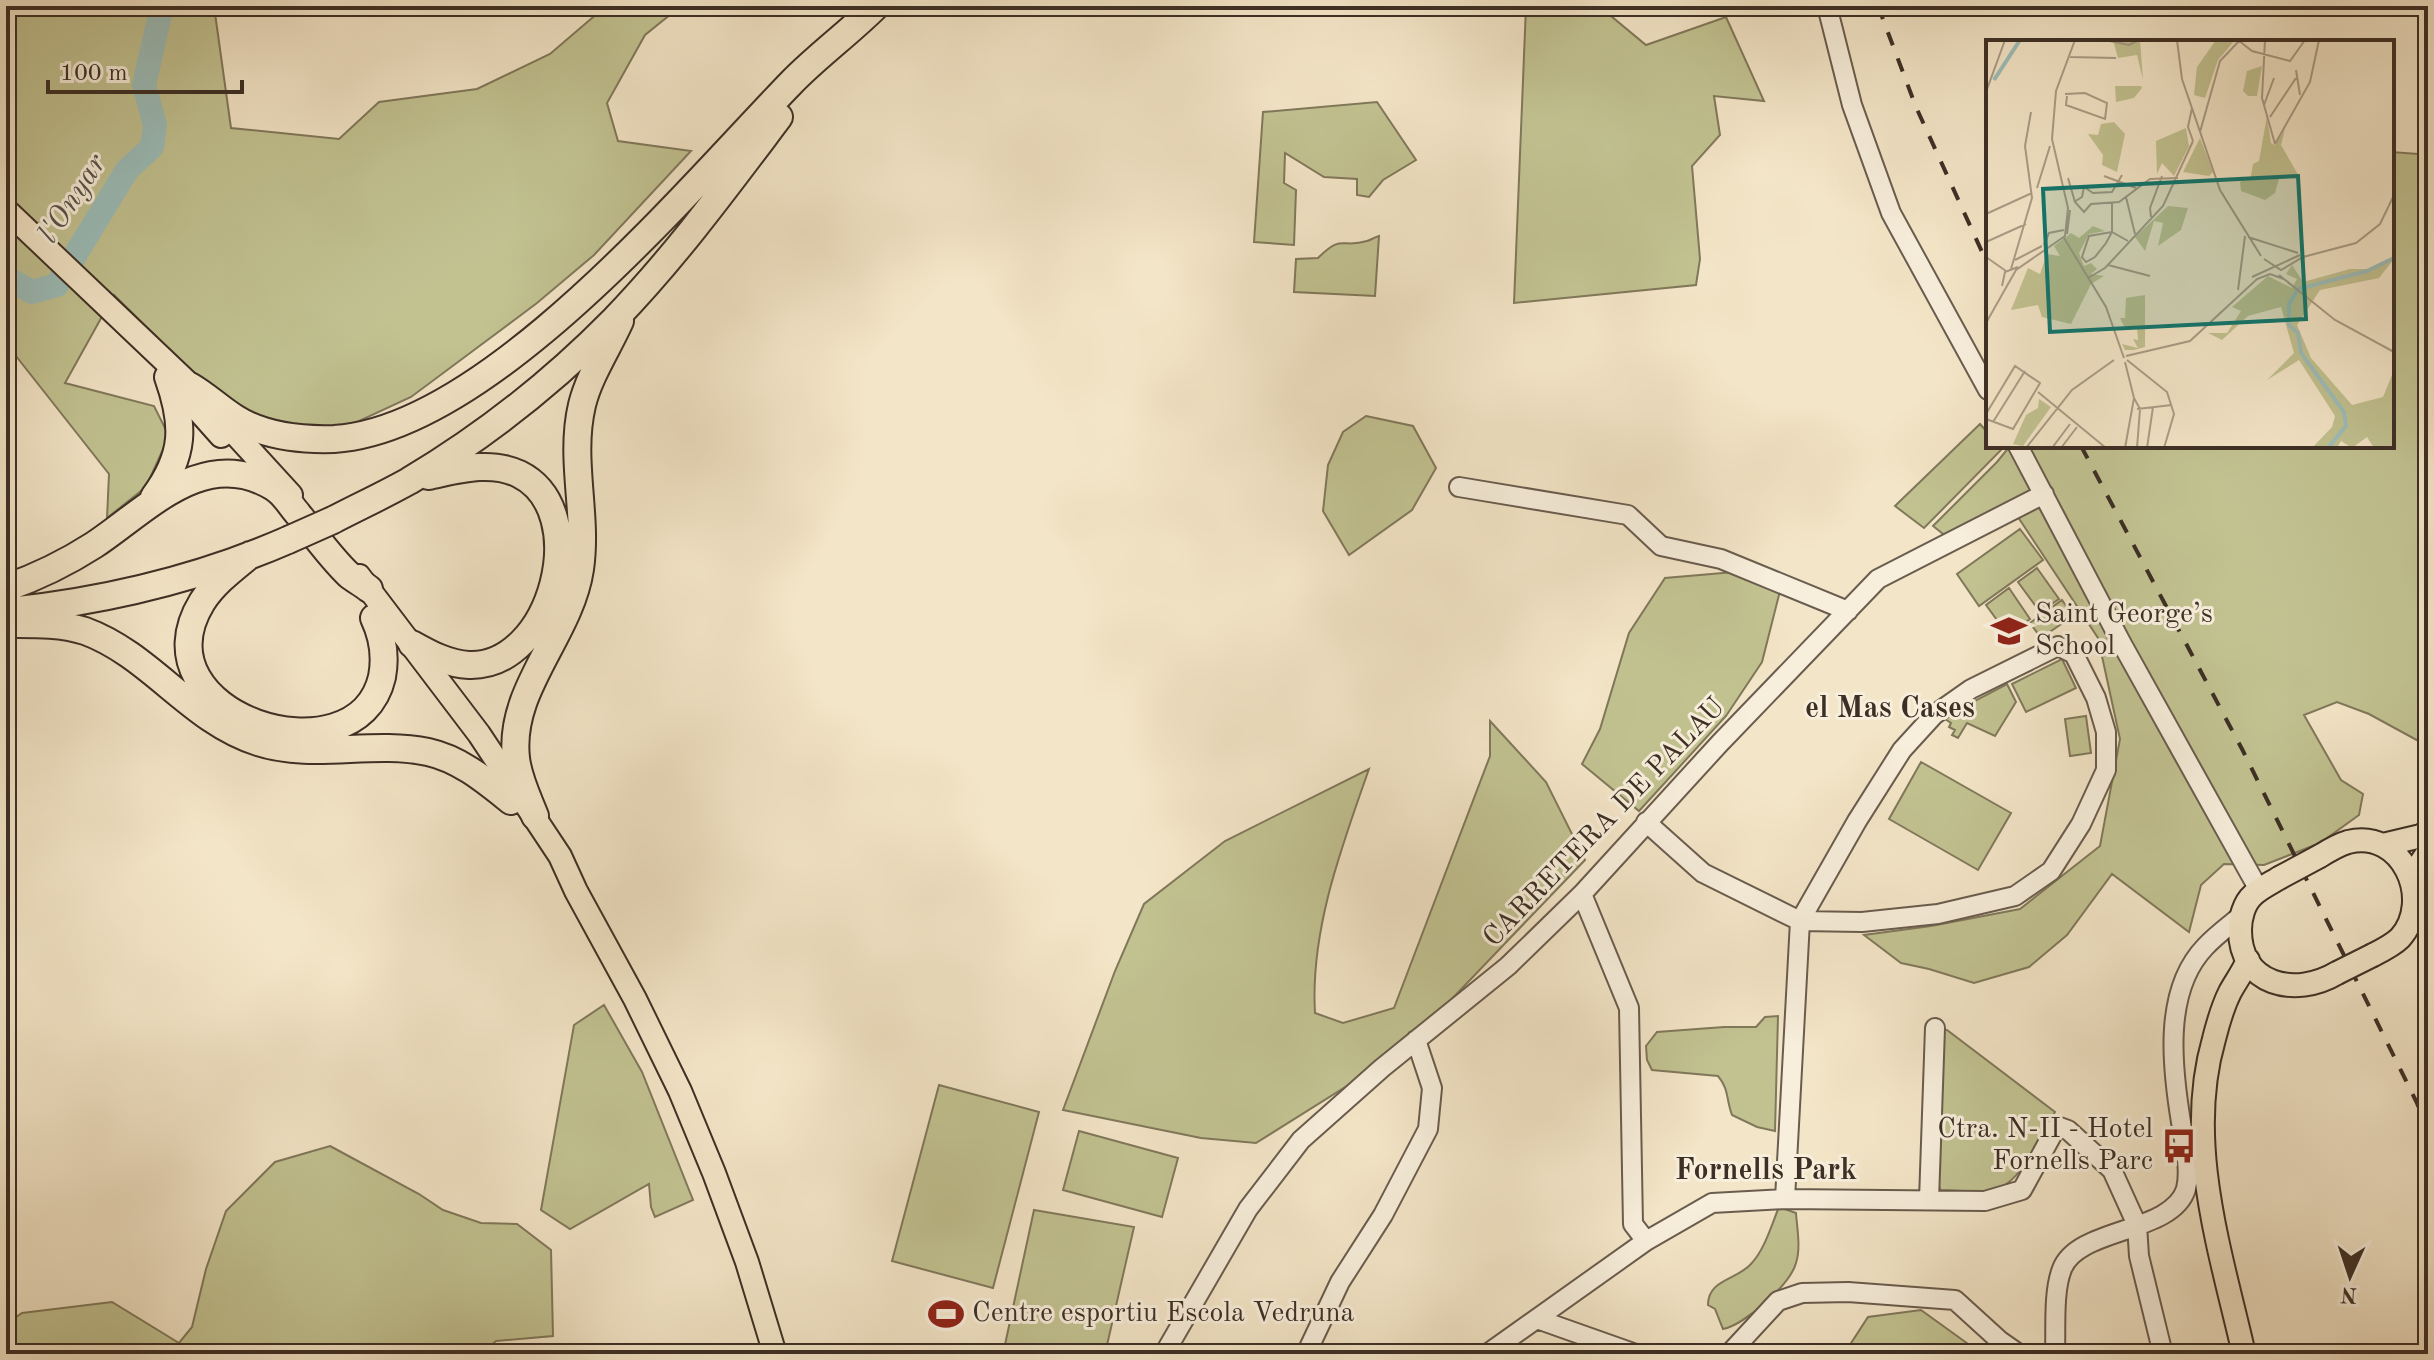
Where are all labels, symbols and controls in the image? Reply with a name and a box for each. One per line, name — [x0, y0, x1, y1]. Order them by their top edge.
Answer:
inset map — [1986, 40, 2394, 448]
scale bar — [48, 44, 242, 94]
text: 100 m — [60, 62, 128, 86]
water label: l'Onyar — [34, 149, 113, 249]
place label: Saint George’s School — [2035, 601, 2213, 661]
school or university icon: Saint George’s School — [1990, 612, 2028, 650]
street label: CARRETERA DE PALAU — [1479, 693, 1731, 953]
district label: el Mas Cases — [1805, 694, 1975, 724]
place label: Ctra. N-II - Hotel Fornells Parc — [1937, 1116, 2153, 1176]
bus stop icon: Ctra. N-II - Hotel Fornells Parc — [2160, 1127, 2198, 1165]
district label: Fornells Park — [1675, 1156, 1857, 1186]
north arrow — [2310, 1236, 2390, 1316]
text: N — [2340, 1283, 2358, 1305]
sports icon: Centre esportiu Escola Vedruna — [927, 1295, 965, 1333]
place label: Centre esportiu Escola Vedruna — [972, 1300, 1355, 1328]

